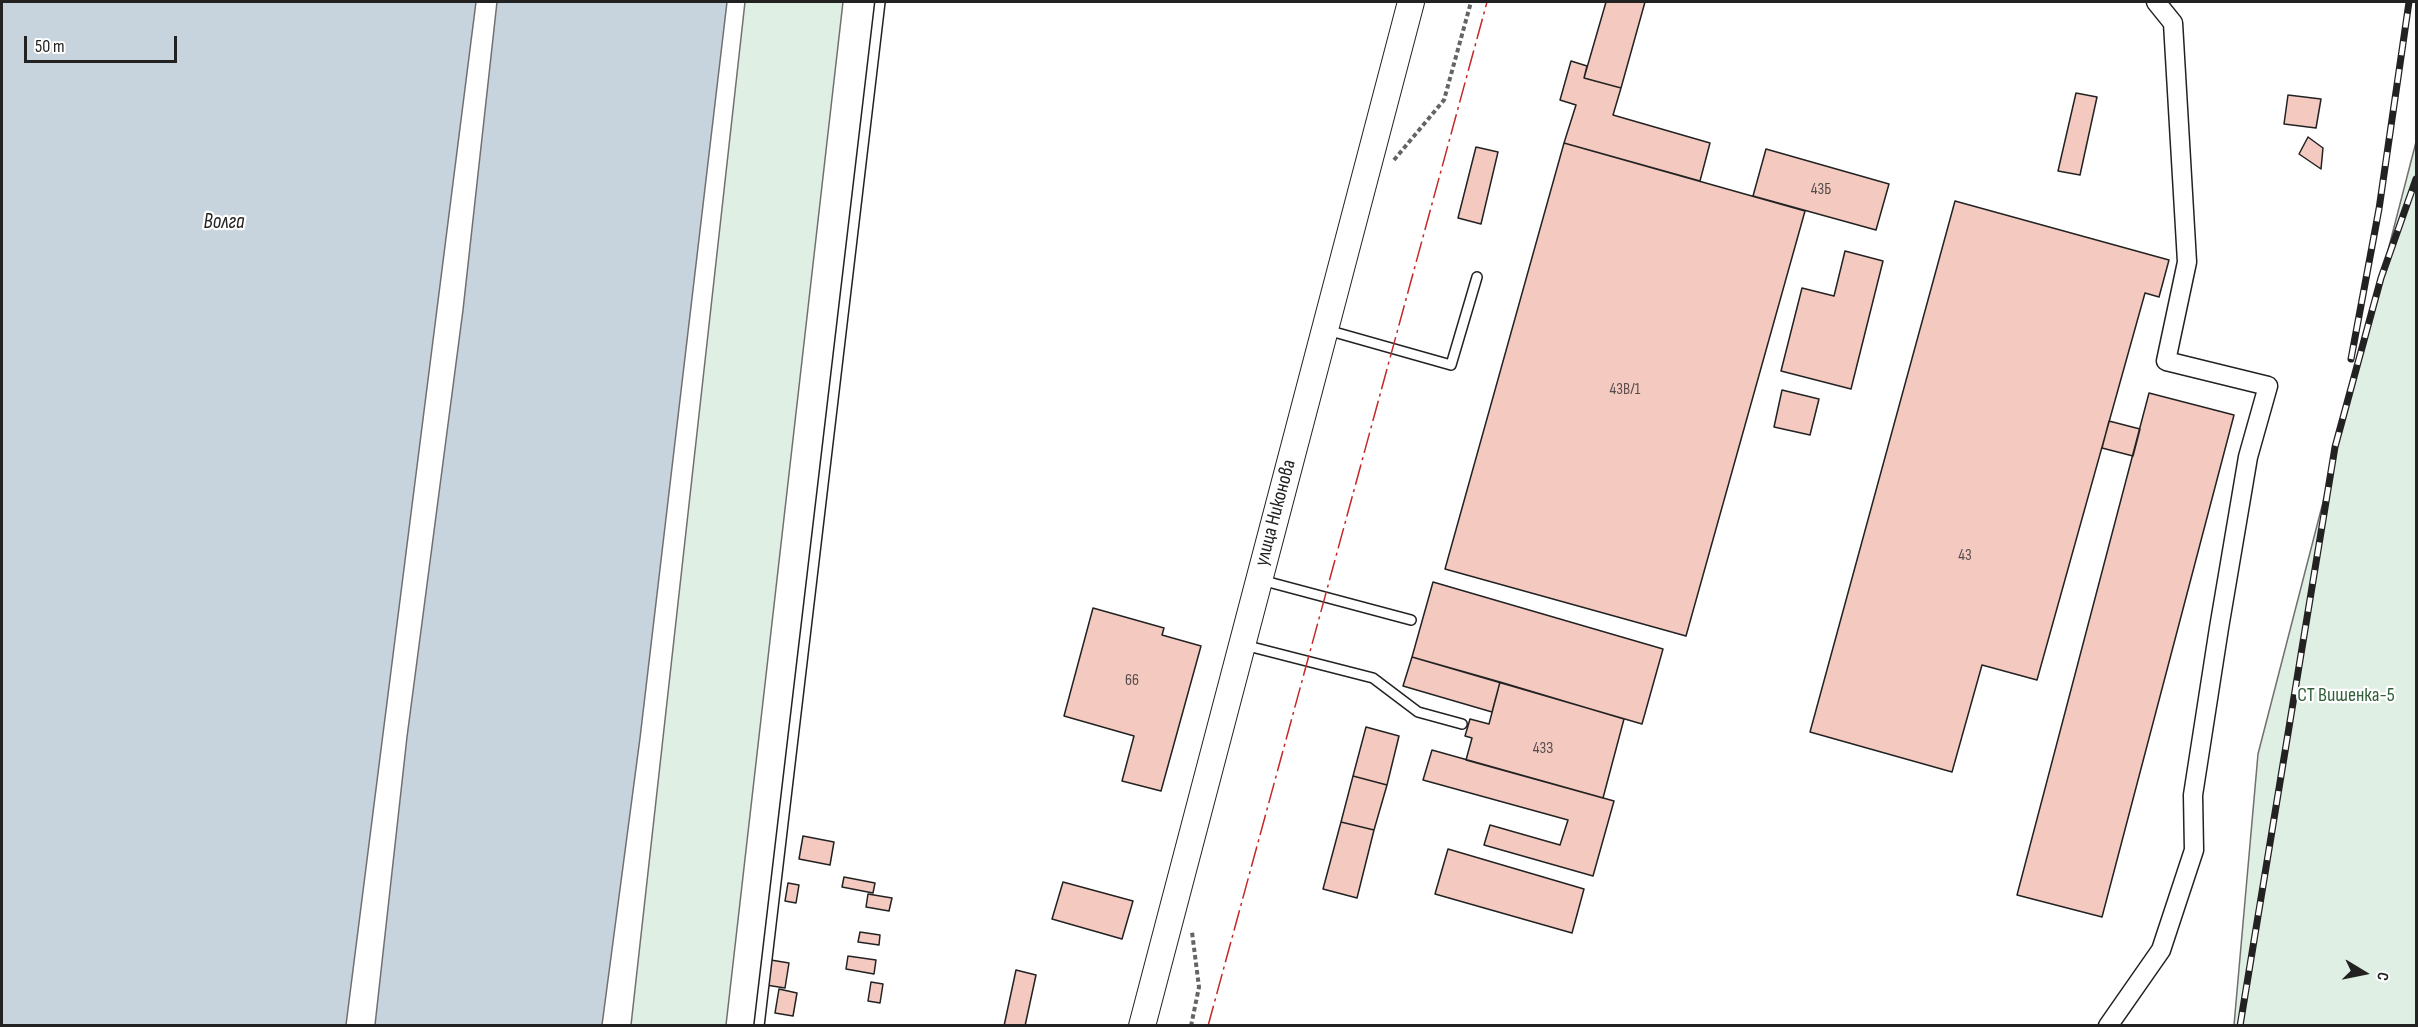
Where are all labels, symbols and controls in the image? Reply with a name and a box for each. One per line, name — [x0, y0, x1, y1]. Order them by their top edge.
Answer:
scale bar — [27, 24, 180, 62]
text: 50 m — [35, 36, 65, 57]
house number: 43Б — [1811, 180, 1831, 200]
water label: Волга — [203, 210, 245, 236]
house number: 43В/1 — [1610, 380, 1640, 400]
street label: улица Никонова — [1250, 457, 1302, 569]
house number: 43 — [1958, 546, 1972, 566]
house number: 66 — [1125, 671, 1139, 691]
park label: СТ Вишенка-5 — [2297, 684, 2395, 708]
house number: 43З — [1533, 739, 1553, 759]
north arrow — [2334, 943, 2394, 1003]
text: С — [2372, 971, 2392, 982]

